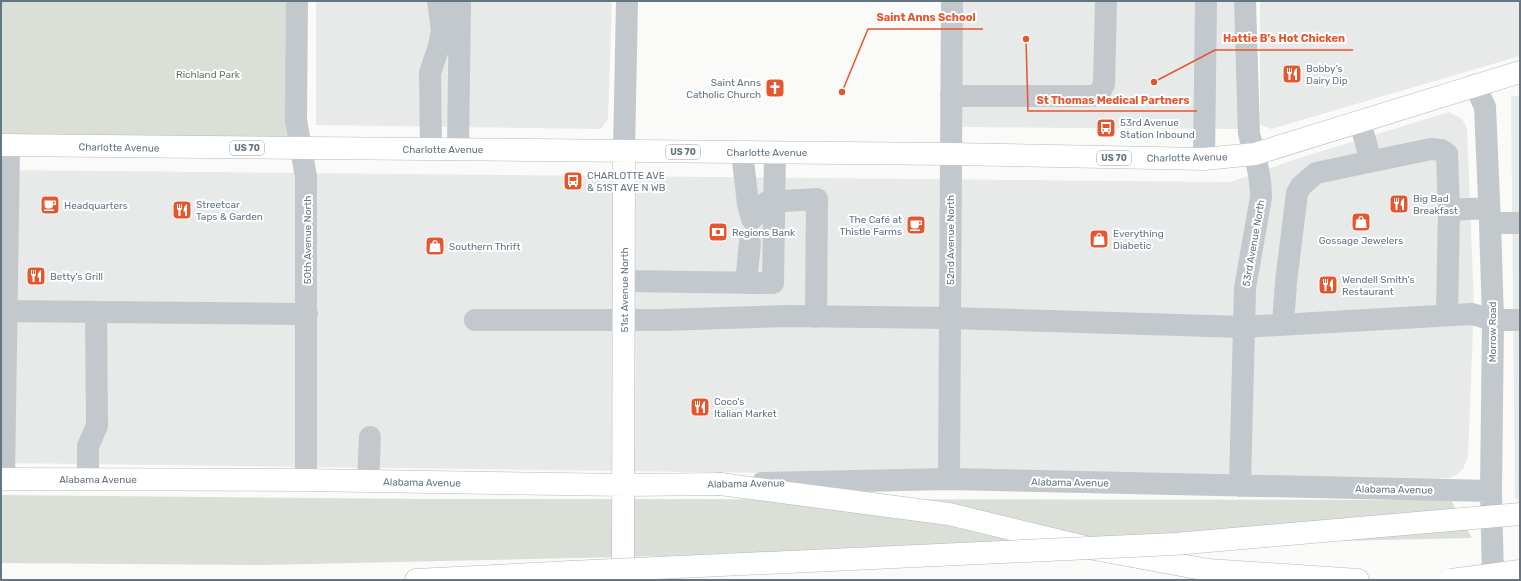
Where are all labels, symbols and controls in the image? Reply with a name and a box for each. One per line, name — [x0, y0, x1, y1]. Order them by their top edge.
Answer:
callout: Saint Anns School — [868, 6, 983, 29]
text: Saint Anns School — [876, 11, 976, 24]
callout: Hattie B's Hot Chicken — [1215, 27, 1353, 50]
text: Hattie B's Hot Chicken — [1223, 32, 1345, 45]
restaurant icon: Bobby's Dairy Dip — [1281, 63, 1303, 85]
place label: Bobby's Dairy Dip — [1306, 63, 1348, 87]
park label: Richland Park — [176, 69, 241, 81]
place label: Saint Anns Catholic Church — [686, 77, 761, 101]
church icon: Saint Anns Catholic Church — [764, 77, 786, 99]
callout: St Thomas Medical Partners — [1028, 88, 1197, 111]
text: St Thomas Medical Partners — [1037, 94, 1189, 107]
bus stop icon: 53rd Avenue Station Inbound — [1095, 117, 1117, 139]
place label: 53rd Avenue Station Inbound — [1120, 117, 1195, 141]
street label: Charlotte Avenue — [78, 141, 160, 155]
road number: US 70 — [230, 141, 264, 155]
street label: Charlotte Avenue — [403, 144, 484, 156]
road number: US 70 — [666, 145, 700, 159]
street label: Charlotte Avenue — [727, 147, 808, 159]
road number: US 70 — [1097, 151, 1131, 165]
street label: Charlotte Avenue — [1147, 151, 1228, 165]
bus stop icon: CHARLOTTE AVE & 51ST AVE N WB — [562, 170, 584, 192]
place label: CHARLOTTE AVE & 51ST AVE N WB — [587, 170, 666, 194]
restaurant icon: Big Bad Breakfast — [1388, 193, 1410, 215]
place label: Big Bad Breakfast — [1413, 193, 1458, 217]
cafe icon: Headquarters — [39, 194, 61, 216]
street label: 52nd Avenue North — [945, 195, 957, 285]
street label: 50th Avenue North — [302, 196, 314, 284]
restaurant icon: Streetcar Taps & Garden — [171, 199, 193, 221]
place label: Streetcar Taps & Garden — [196, 199, 263, 223]
street label: 53rd Avenue North — [1240, 199, 1268, 287]
place label: Headquarters — [64, 200, 128, 212]
shop icon: Gossage Jewelers — [1350, 211, 1372, 233]
place label: The Café at Thistle Farms — [840, 214, 902, 238]
cafe icon: The Café at Thistle Farms — [905, 214, 927, 236]
bank icon: Regions Bank — [707, 221, 729, 243]
place label: Regions Bank — [732, 227, 796, 239]
shop icon: Everything Diabetic — [1088, 228, 1110, 250]
place label: Everything Diabetic — [1113, 228, 1164, 252]
shop icon: Southern Thrift — [424, 235, 446, 257]
place label: Gossage Jewelers — [1319, 235, 1403, 247]
place label: Southern Thrift — [449, 241, 520, 253]
street label: 51st Avenue North — [619, 247, 631, 333]
restaurant icon: Betty's Grill — [25, 265, 47, 287]
place label: Betty's Grill — [50, 271, 103, 283]
restaurant icon: Wendell Smith's Restaurant — [1317, 274, 1339, 296]
place label: Wendell Smith's Restaurant — [1342, 274, 1415, 298]
street label: Morrow Road — [1487, 302, 1499, 362]
restaurant icon: Coco's Italian Market — [689, 396, 711, 418]
place label: Coco's Italian Market — [714, 396, 777, 420]
street label: Alabama Avenue — [59, 474, 137, 486]
street label: Alabama Avenue — [383, 476, 461, 490]
street label: Alabama Avenue — [1031, 476, 1109, 490]
street label: Alabama Avenue — [707, 477, 785, 491]
street label: Alabama Avenue — [1355, 483, 1433, 497]

